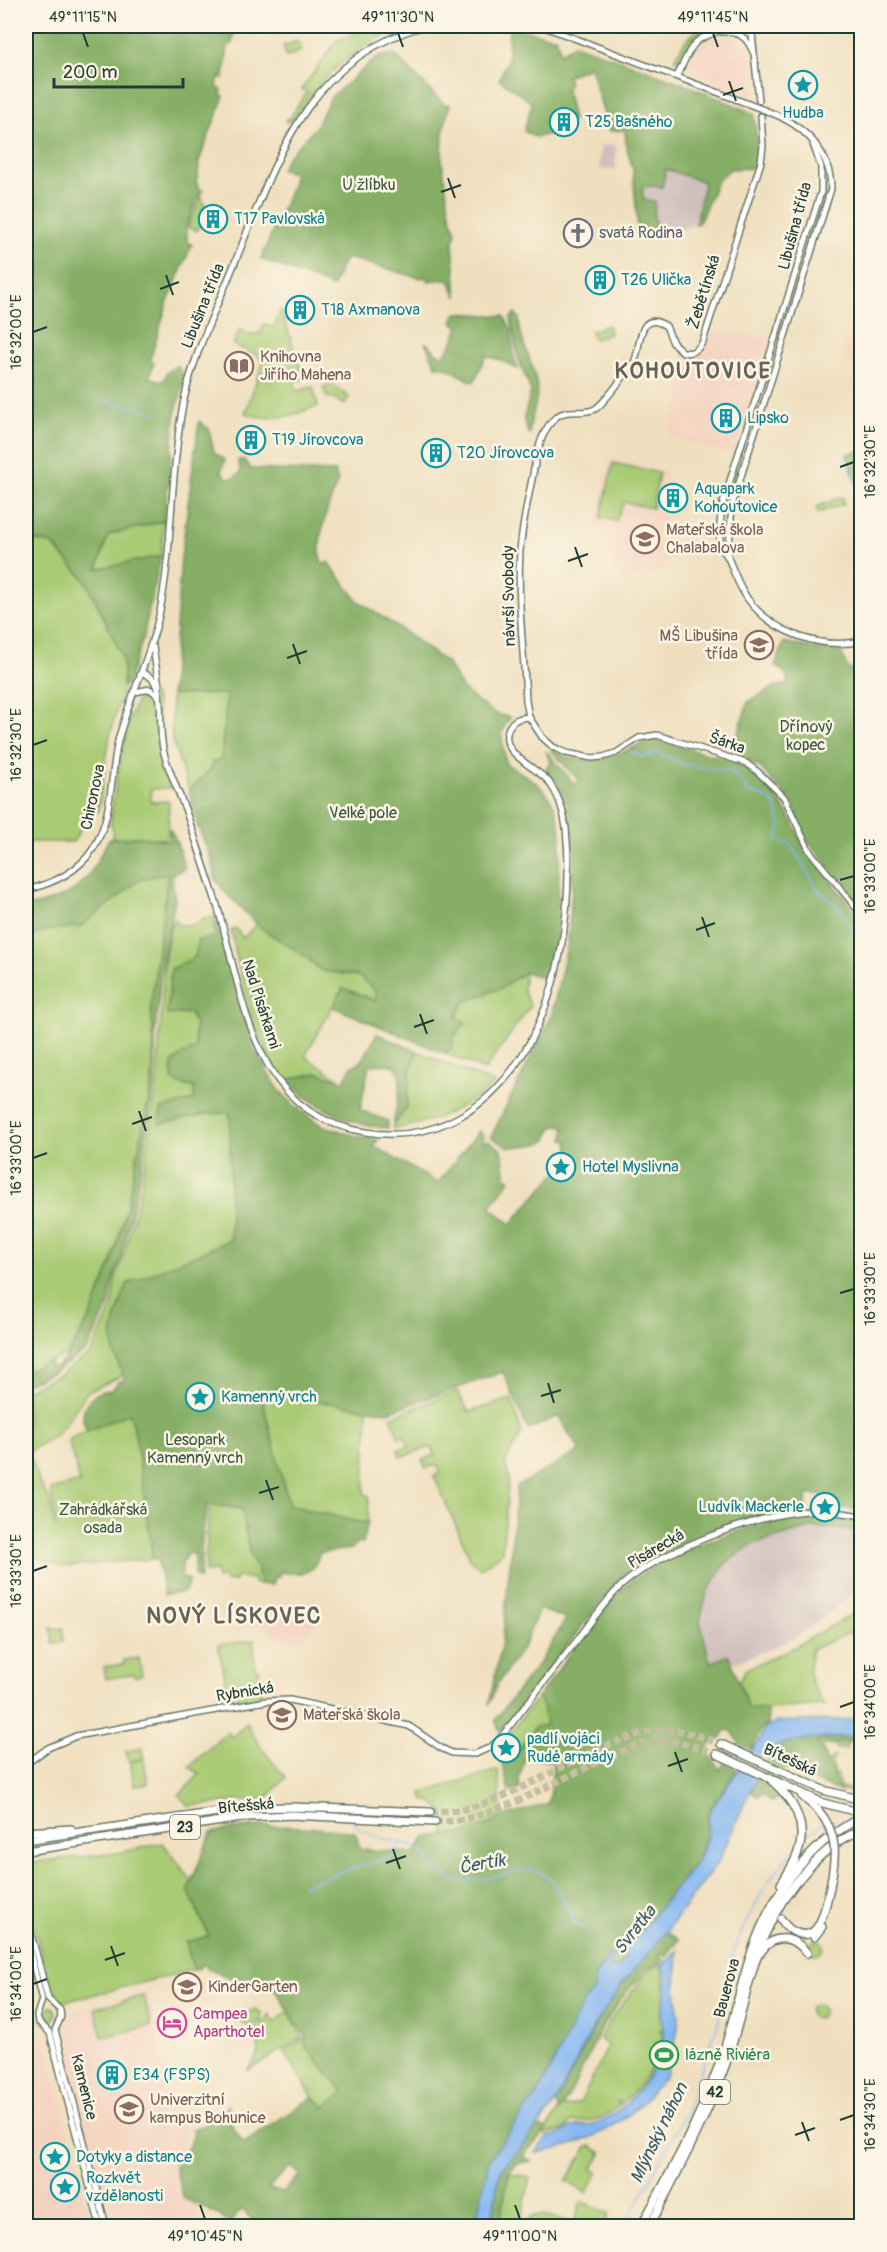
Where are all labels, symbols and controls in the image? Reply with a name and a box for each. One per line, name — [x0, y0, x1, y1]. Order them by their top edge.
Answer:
text: 49°11'15"N — [49, 8, 117, 27]
text: 49°11'30"N — [362, 8, 434, 27]
text: 49°11'45"N — [678, 8, 748, 27]
scale bar — [54, 51, 183, 89]
text: 200 m — [63, 61, 118, 84]
place icon: Hudba — [787, 69, 819, 101]
place label: Hudba — [782, 103, 824, 123]
building icon: T25 Bašného — [548, 106, 580, 138]
place label: T25 Bašného — [585, 112, 673, 132]
park label: U žlíbku — [342, 175, 396, 195]
street label: Libušina třída — [774, 180, 816, 272]
building icon: T17 Pavlovská — [197, 203, 229, 235]
place label: T17 Pavlovská — [234, 209, 325, 229]
church icon: svatá Rodina — [562, 217, 594, 249]
place label: svatá Rodina — [599, 223, 683, 243]
street label: Žebětínská — [683, 252, 725, 332]
street label: Libušina třída — [177, 261, 229, 351]
building icon: T26 Ulička — [584, 264, 616, 296]
place label: T26 Ulička — [621, 270, 691, 290]
text: 16°32'00"E — [7, 294, 26, 370]
building icon: T18 Axmanova — [284, 294, 316, 326]
place label: T18 Axmanova — [321, 300, 420, 320]
place label: Knihovna Jiřího Mahena — [260, 347, 351, 385]
library icon: Knihovna Jiřího Mahena — [223, 350, 255, 382]
district label: KOHOUTOVICE — [615, 357, 771, 385]
building icon: Lipsko — [710, 402, 742, 434]
place label: Lipsko — [747, 408, 789, 428]
building icon: T19 Jírovcova — [235, 424, 267, 456]
text: 16°32'30"E — [861, 425, 880, 499]
place label: T19 Jírovcova — [272, 430, 364, 450]
building icon: T20 Jírovcova — [420, 437, 452, 469]
place label: T20 Jírovcova — [457, 443, 554, 463]
place label: Aquapark Kohoutovice — [694, 479, 778, 517]
building icon: Aquapark Kohoutovice — [657, 482, 689, 514]
place label: Mateřská škola Chalabalova — [666, 520, 763, 558]
school or university icon: Mateřská škola Chalabalova — [629, 523, 661, 555]
street label: návrší Svobody — [498, 545, 520, 647]
place label: MŠ Libušina třída — [659, 625, 738, 664]
school or university icon: MŠ Libušina třída — [743, 629, 775, 661]
text: 16°32'30"E — [7, 708, 26, 782]
park label: Dřínový kopec — [780, 717, 833, 755]
street label: Šárka — [706, 727, 748, 758]
street label: Chironova — [76, 762, 110, 832]
park label: Velké pole — [329, 803, 397, 823]
text: 16°33'00"E — [861, 838, 880, 914]
street label: Nad Pisárkami — [237, 957, 285, 1051]
text: 16°33'00"E — [7, 1120, 26, 1196]
place icon: Hotel Myslivna — [545, 1151, 577, 1183]
place label: Hotel Myslivna — [582, 1157, 679, 1177]
text: 16°33'30"E — [861, 1252, 880, 1326]
place icon: Kamenný vrch — [184, 1381, 216, 1413]
place label: Kamenný vrch — [221, 1387, 317, 1407]
park label: Lesopark Kamenný vrch — [147, 1430, 243, 1468]
place icon: Ludvík Mackerle — [809, 1491, 841, 1523]
place label: Ludvík Mackerle — [698, 1497, 804, 1517]
park label: Zahrádkářská osada — [59, 1500, 147, 1538]
street label: Pisárecká — [624, 1525, 688, 1573]
text: 16°33'30"E — [7, 1534, 26, 1608]
district label: NOVÝ LÍSKOVEC — [146, 1602, 322, 1630]
text: 16°34'00"E — [861, 1664, 880, 1740]
street label: Rybnická — [215, 1678, 275, 1706]
school or university icon: Mateřská škola — [266, 1699, 298, 1731]
place label: Mateřská škola — [303, 1705, 400, 1725]
place label: padlí vojáci Rudé armády — [527, 1729, 614, 1767]
place icon: padlí vojáci Rudé armády — [490, 1732, 522, 1764]
street label: Bítešská — [760, 1739, 820, 1781]
street label: Bítešská — [217, 1794, 275, 1818]
road number: 23 — [170, 1815, 200, 1839]
water label: Čertík — [457, 1848, 508, 1879]
water label: Svratka — [609, 1900, 662, 1959]
text: 16°34'00"E — [7, 1946, 26, 2022]
street label: Bauerova — [709, 1956, 745, 2020]
school or university icon: KinderGarten — [171, 1971, 203, 2003]
place label: KinderGarten — [208, 1977, 298, 1997]
place label: Campea Aparthotel — [193, 2004, 265, 2042]
hotel icon: Campea Aparthotel — [156, 2007, 188, 2039]
sports icon: lázně Riviéra — [648, 2039, 680, 2071]
place label: lázně Riviéra — [685, 2045, 770, 2065]
street label: Kamenice — [66, 2052, 102, 2122]
building icon: E34 (FSPS) — [96, 2059, 128, 2091]
place label: E34 (FSPS) — [133, 2065, 211, 2085]
water label: Mlýnský náhon — [625, 2078, 694, 2187]
text: 16°34'30"E — [861, 2078, 880, 2152]
road number: 42 — [700, 2080, 730, 2104]
place label: Univerzitní kampus Bohunice — [150, 2090, 266, 2128]
school or university icon: Univerzitní kampus Bohunice — [113, 2093, 145, 2125]
place icon: Dotyky a distance — [39, 2141, 71, 2173]
place label: Dotyky a distance — [76, 2147, 192, 2167]
place label: Rozkvět vzdělanosti — [85, 2168, 163, 2206]
place icon: Rozkvět vzdělanosti — [49, 2171, 81, 2203]
text: 49°10'45"N — [167, 2227, 243, 2246]
text: 49°11'00"N — [483, 2227, 557, 2246]

